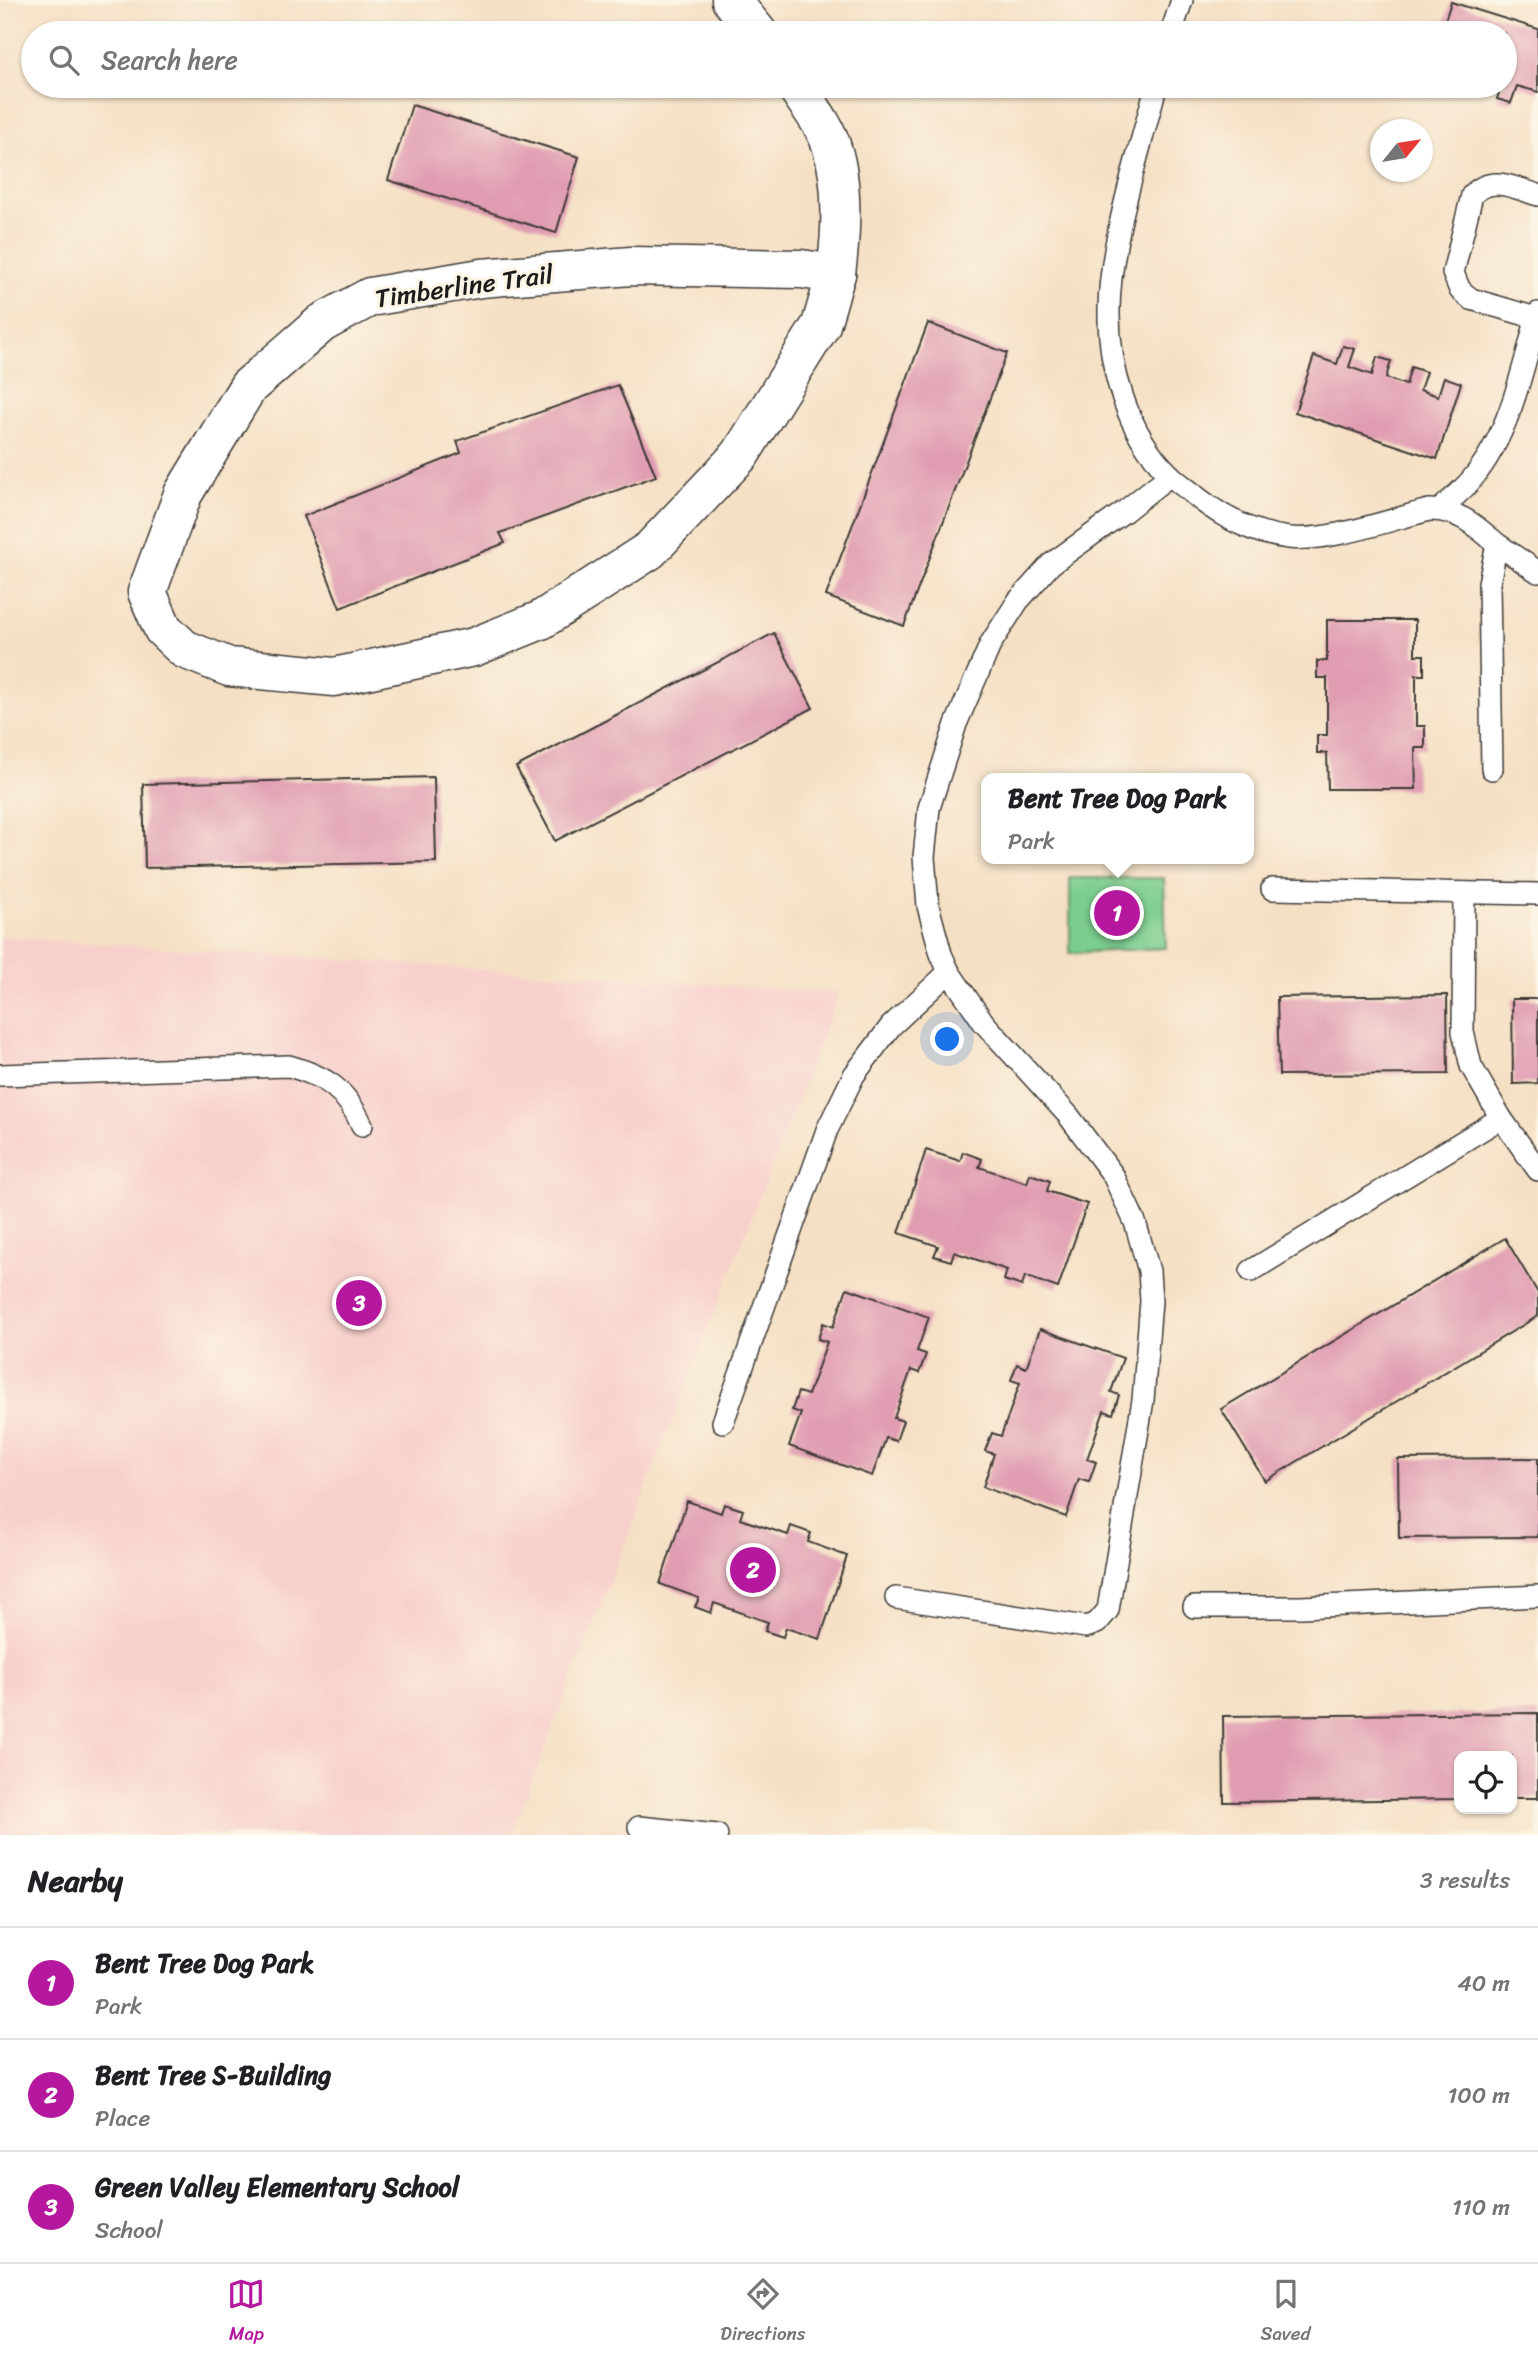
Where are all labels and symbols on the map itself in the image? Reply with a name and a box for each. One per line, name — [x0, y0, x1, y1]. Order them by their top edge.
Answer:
north arrow — [1370, 119, 1433, 182]
street label: Timberline Trail — [372, 251, 557, 321]
pin: 1 — [1094, 887, 1140, 939]
your location — [930, 1022, 964, 1056]
pin: 3 — [336, 1277, 382, 1329]
pin: 2 — [730, 1544, 776, 1596]

